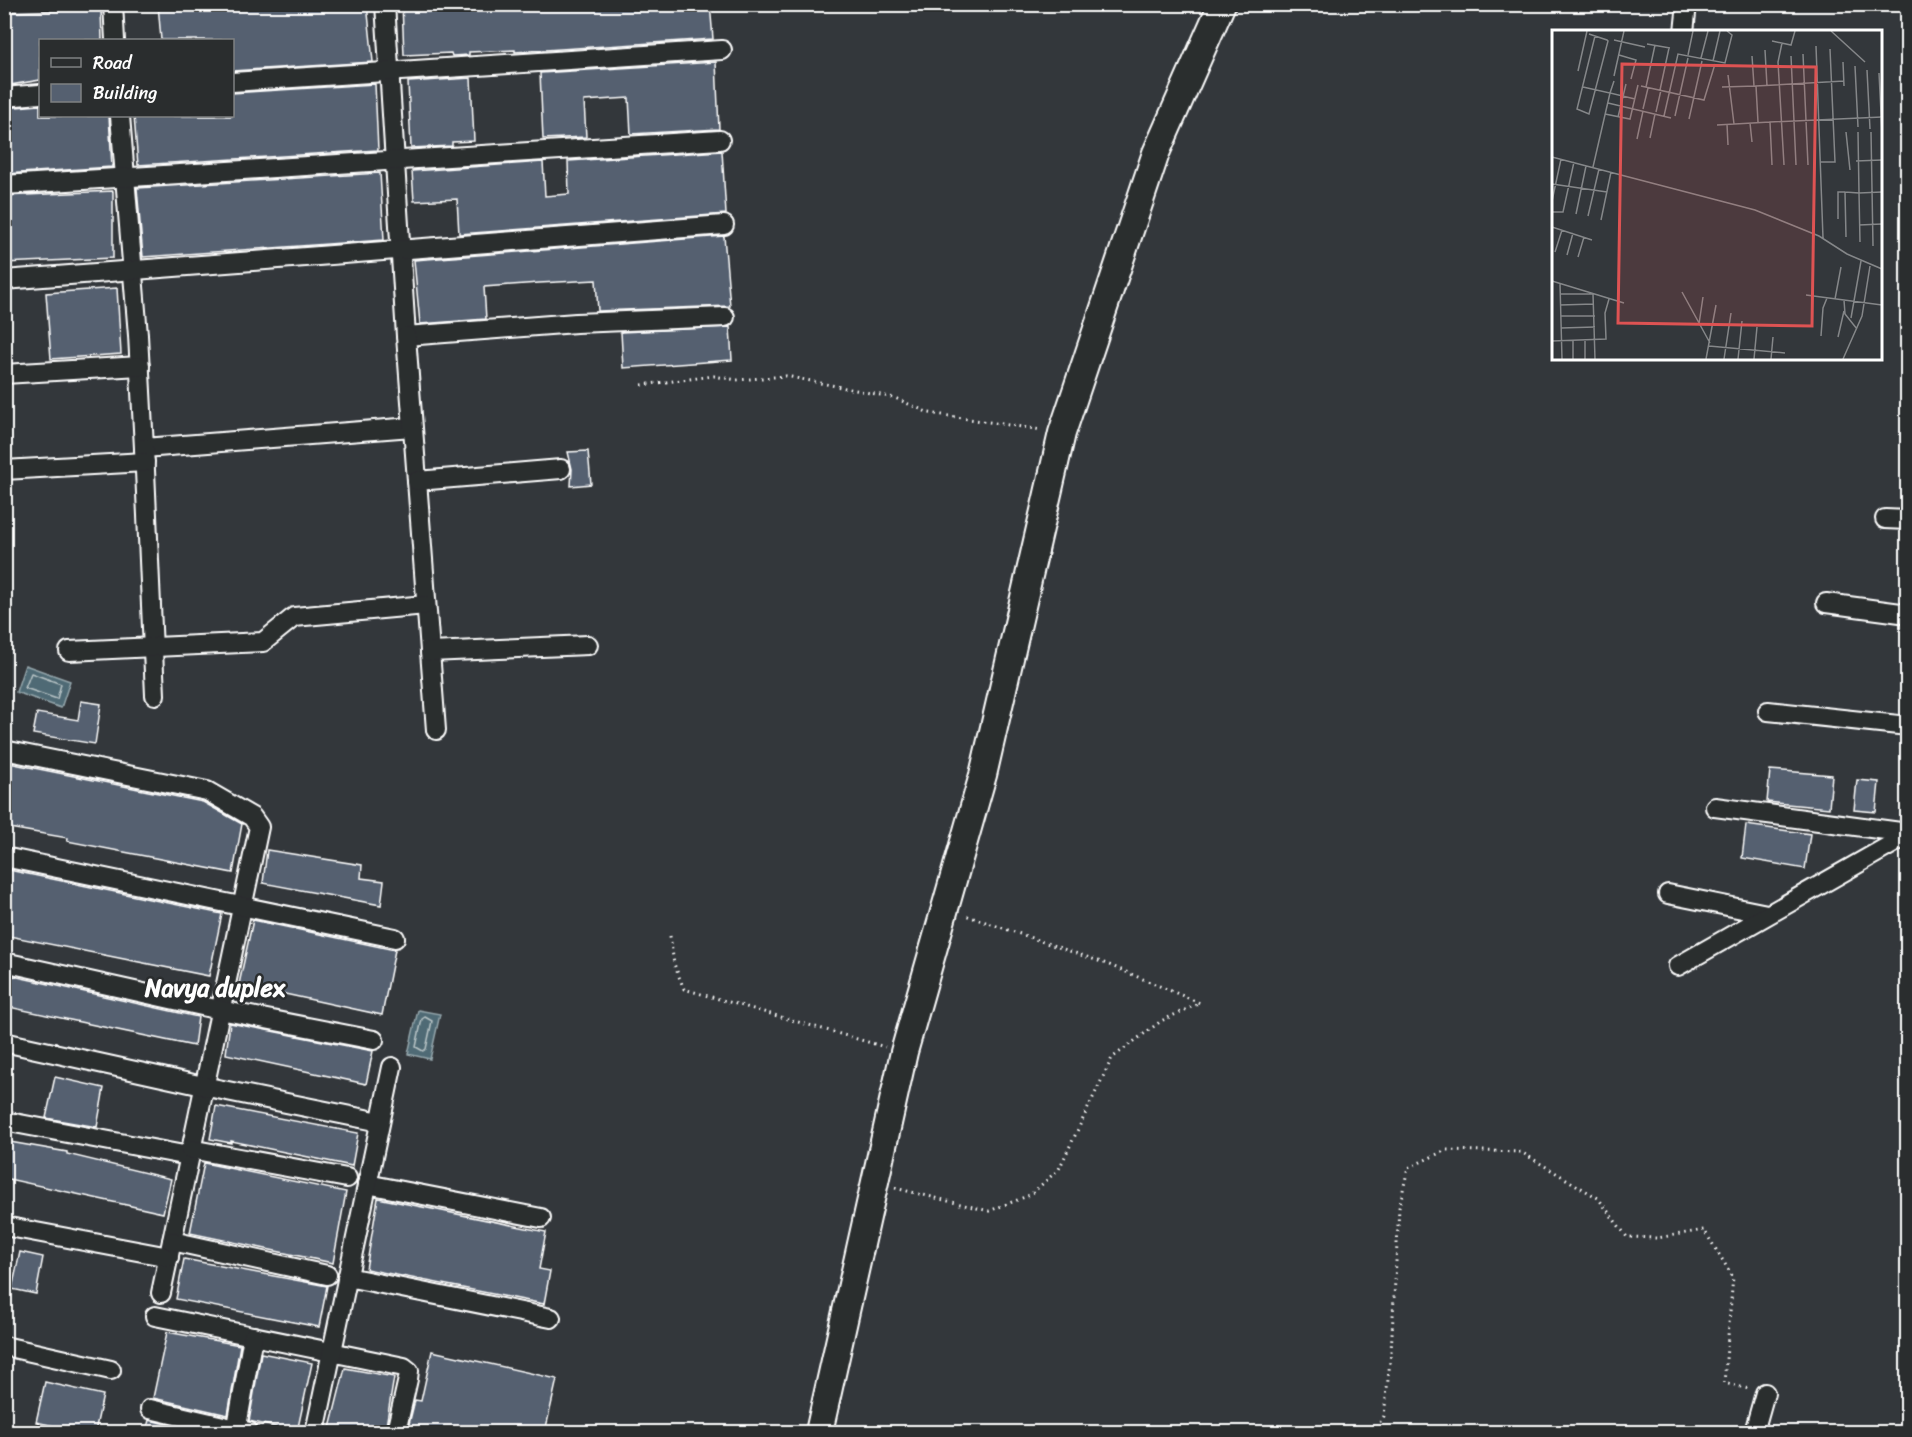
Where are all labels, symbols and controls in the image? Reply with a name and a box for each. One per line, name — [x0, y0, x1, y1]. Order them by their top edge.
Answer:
inset map — [1552, 30, 1882, 360]
legend — [39, 39, 234, 117]
text: Road — [93, 47, 133, 79]
text: Building — [93, 77, 157, 109]
district label: Navya duplex — [144, 967, 286, 1009]

